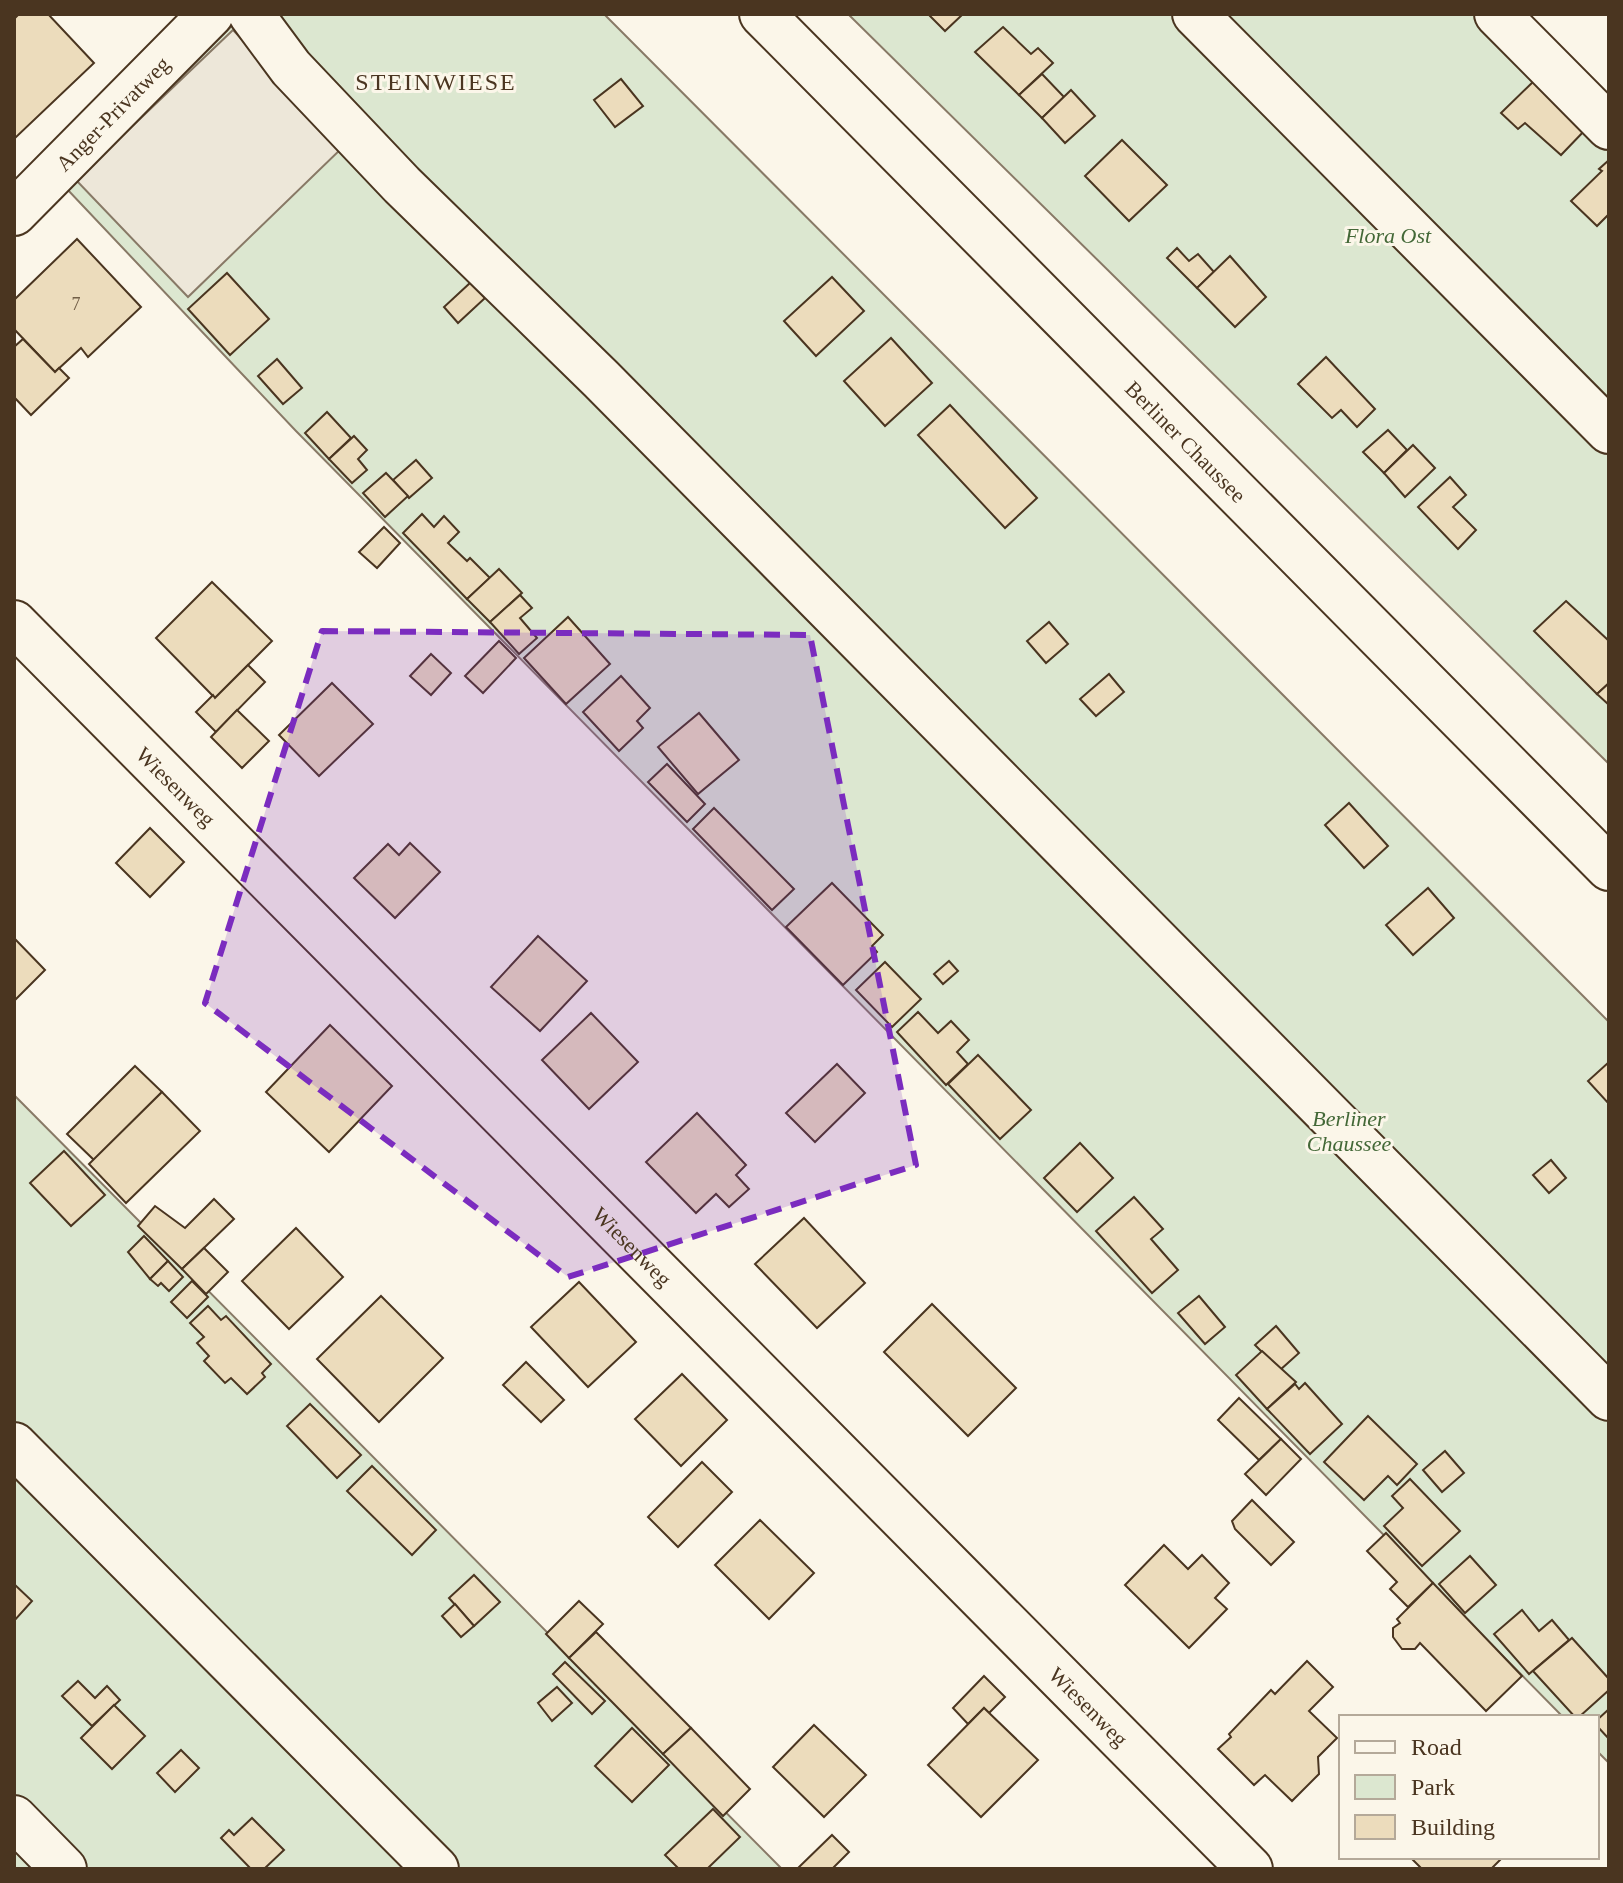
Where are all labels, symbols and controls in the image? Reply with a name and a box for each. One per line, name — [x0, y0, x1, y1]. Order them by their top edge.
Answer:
street label: Anger-Privatweg — [50, 51, 175, 176]
district label: STEINWIESE — [355, 69, 517, 95]
park label: Flora Ost — [1344, 223, 1432, 248]
house number: 7 — [72, 294, 81, 314]
street label: Berliner Chaussee — [1120, 376, 1251, 507]
street label: Wiesenweg — [131, 741, 221, 831]
park label: Berliner Chaussee — [1307, 1106, 1391, 1156]
street label: Wiesenweg — [588, 1201, 677, 1291]
street label: Wiesenweg — [1044, 1661, 1133, 1751]
legend — [1339, 1715, 1599, 1859]
text: Road — [1411, 1734, 1462, 1760]
text: Park — [1411, 1774, 1455, 1800]
text: Building — [1411, 1814, 1495, 1840]

